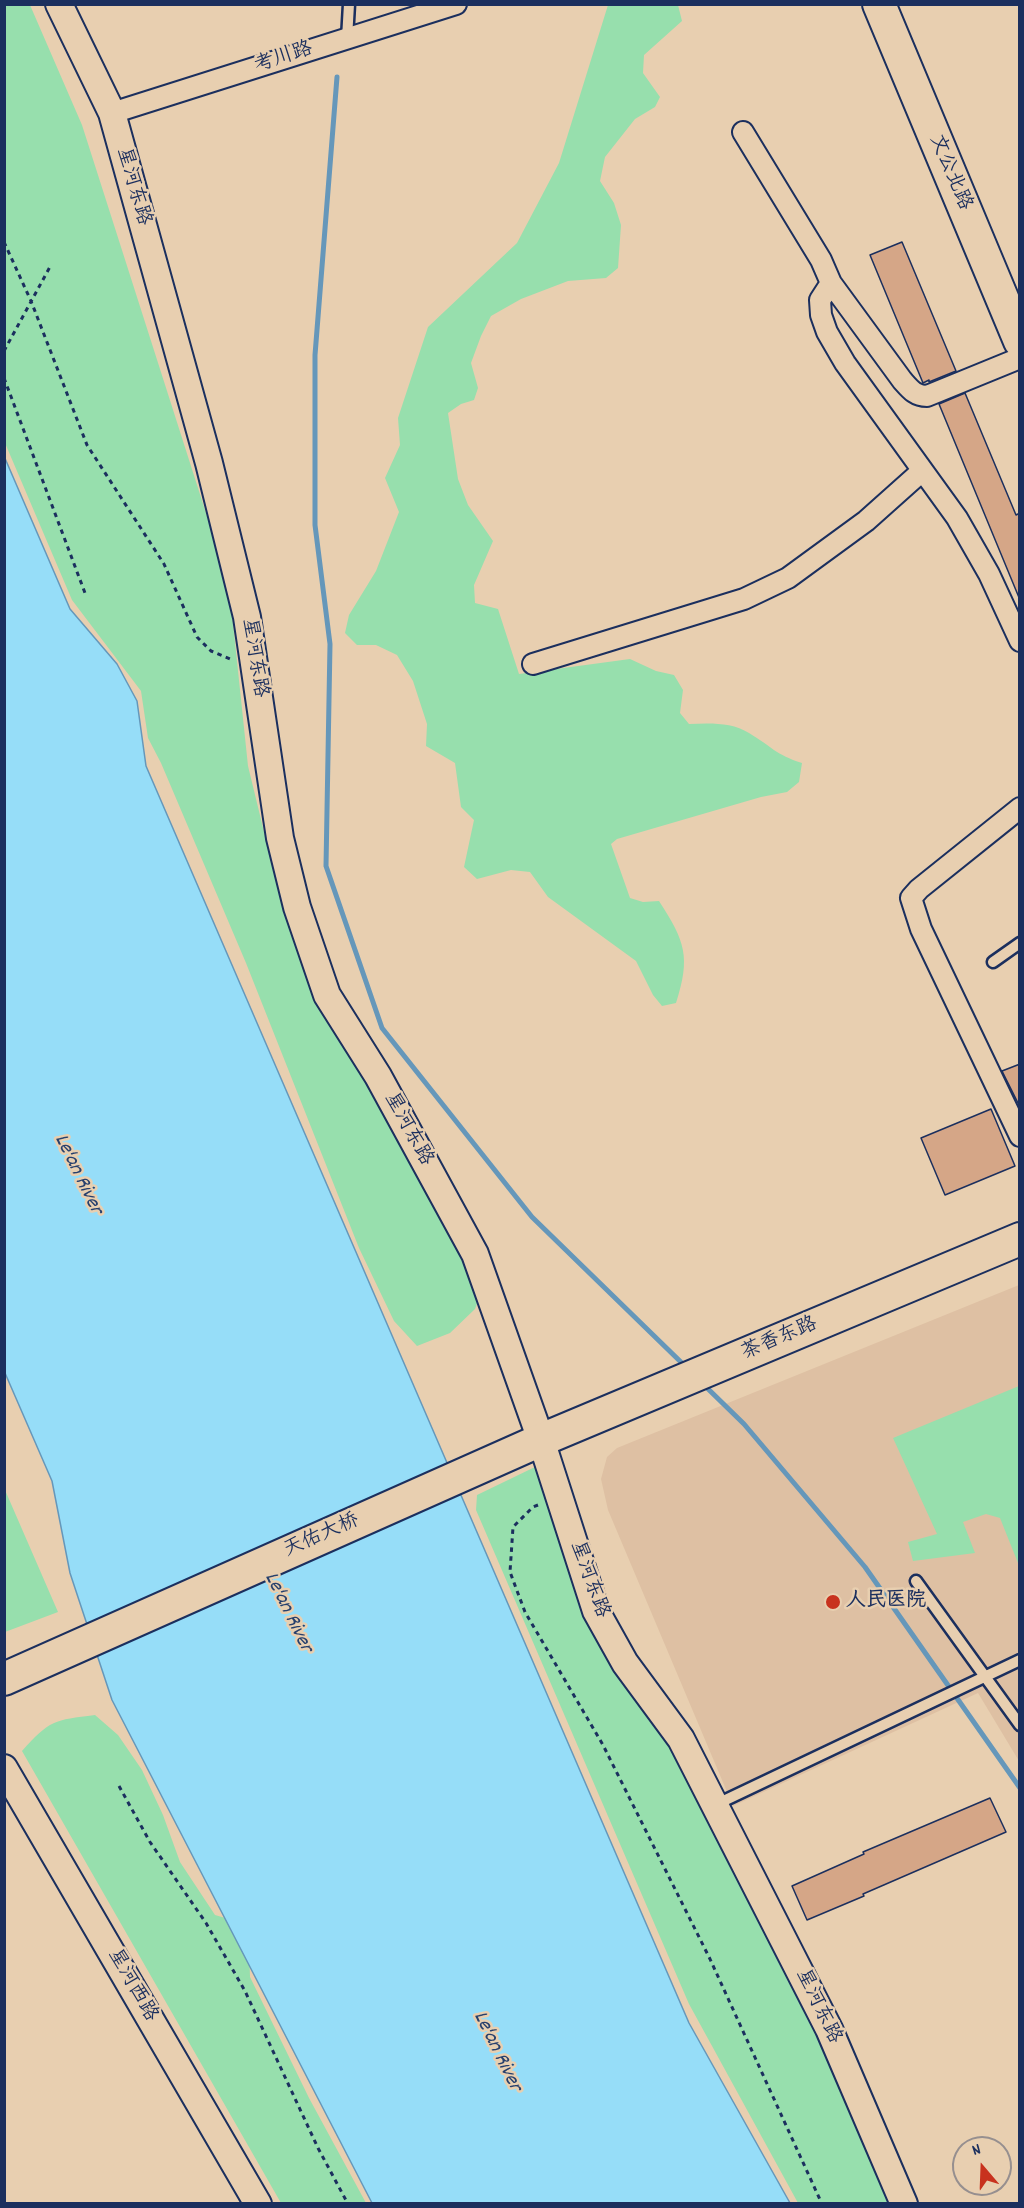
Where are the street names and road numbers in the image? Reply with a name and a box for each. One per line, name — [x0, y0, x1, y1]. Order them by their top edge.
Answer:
street label: 考川路 — [252, 38, 316, 80]
street label: 文公北路 — [922, 131, 976, 215]
street label: 星河东路 — [109, 145, 155, 229]
street label: 星河东路 — [235, 617, 271, 699]
street label: 星河东路 — [377, 1089, 437, 1171]
street label: 茶香东路 — [738, 1313, 822, 1367]
street label: 天佑大桥 — [281, 1510, 363, 1564]
street label: 星河东路 — [563, 1538, 613, 1622]
street label: 星河西路 — [101, 1945, 161, 2027]
street label: 星河东路 — [789, 1966, 845, 2048]

